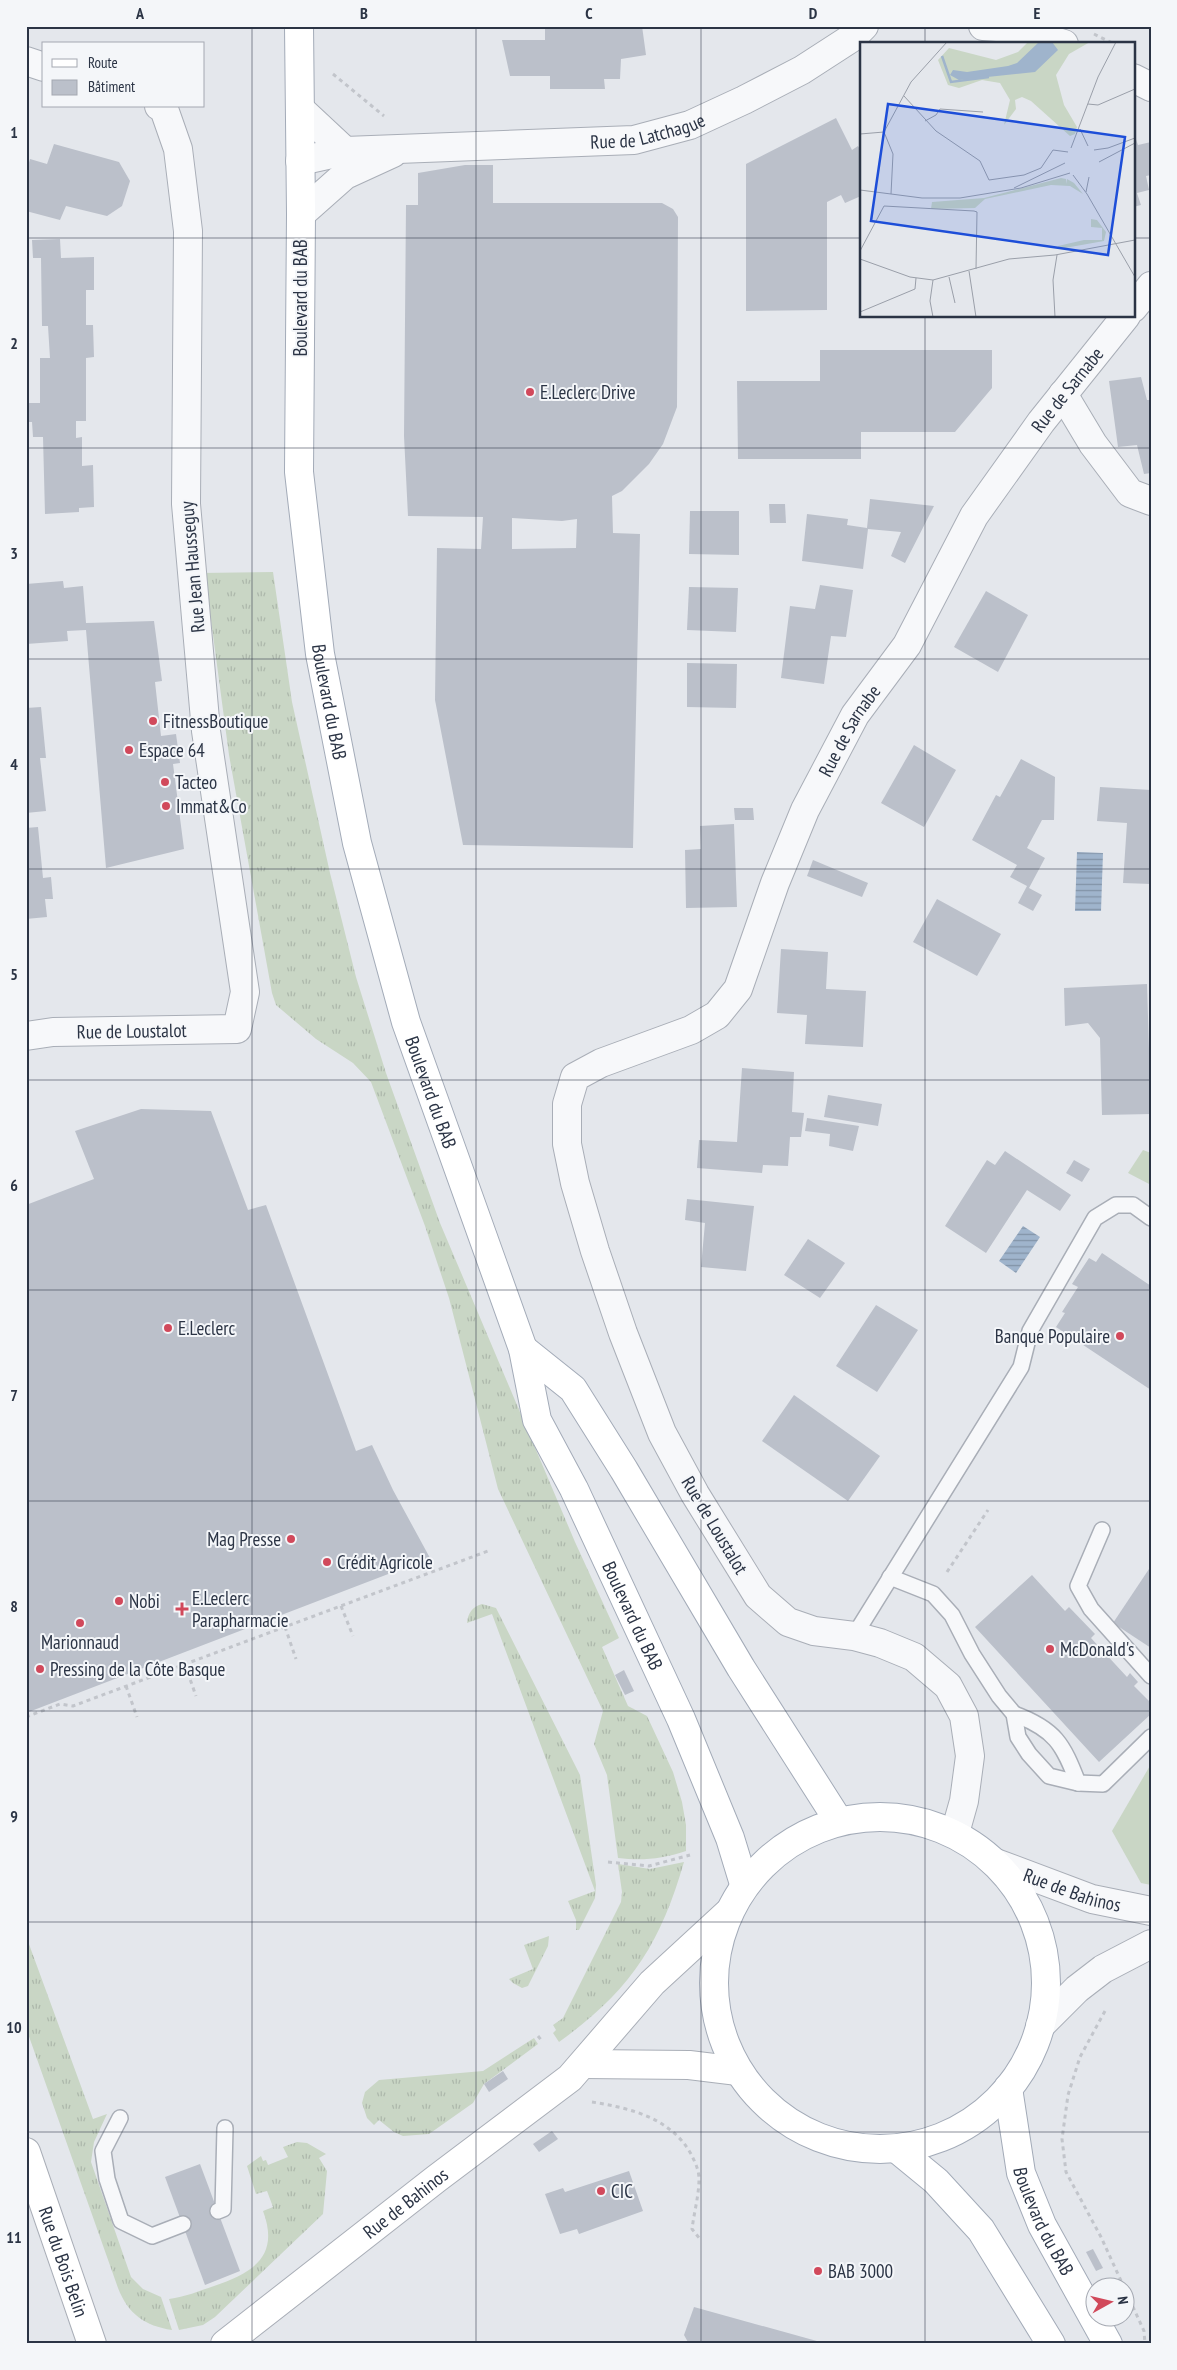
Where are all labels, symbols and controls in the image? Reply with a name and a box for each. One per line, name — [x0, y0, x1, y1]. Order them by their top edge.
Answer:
text: A — [135, 3, 145, 23]
text: B — [360, 3, 368, 23]
text: C — [585, 3, 593, 23]
text: D — [809, 3, 818, 23]
text: E — [1034, 3, 1041, 23]
legend — [42, 42, 205, 108]
inset map — [860, 42, 1134, 318]
text: Route — [88, 53, 118, 72]
text: Bâtiment — [88, 77, 135, 96]
street label: Rue de Latchague — [590, 108, 709, 154]
text: 1 — [10, 122, 18, 142]
street label: Boulevard du BAB — [288, 239, 312, 357]
text: 2 — [10, 333, 18, 353]
street label: Rue de Sarnabe — [1026, 342, 1108, 437]
place label: E.Leclerc Drive — [540, 380, 636, 404]
marker: E.Leclerc Drive — [524, 386, 536, 398]
street label: Rue Jean Hausseguy — [174, 499, 210, 634]
text: 3 — [10, 543, 18, 563]
street label: Boulevard du BAB — [307, 643, 352, 762]
street label: Rue de Sarnabe — [813, 680, 885, 780]
place label: FitnessBoutique — [163, 709, 268, 733]
marker: FitnessBoutique — [147, 715, 159, 727]
place label: Espace 64 — [139, 738, 205, 762]
marker: Espace 64 — [123, 744, 135, 756]
text: 4 — [10, 754, 18, 774]
place label: Tacteo — [175, 770, 217, 794]
marker: Tacteo — [159, 776, 171, 788]
place label: Immat&Co — [176, 794, 247, 818]
marker: Immat&Co — [160, 800, 172, 812]
text: 5 — [10, 964, 18, 984]
street label: Rue de Loustalot — [76, 1018, 188, 1044]
street label: Boulevard du BAB — [400, 1033, 462, 1152]
text: 6 — [10, 1175, 18, 1195]
place label: E.Leclerc — [178, 1316, 236, 1340]
marker: E.Leclerc — [162, 1322, 174, 1334]
place label: Banque Populaire — [995, 1324, 1110, 1348]
marker: Banque Populaire — [1114, 1330, 1126, 1342]
text: 7 — [10, 1385, 18, 1405]
street label: Rue de Loustalot — [676, 1472, 754, 1579]
place label: Mag Presse — [207, 1527, 281, 1551]
marker: Mag Presse — [285, 1533, 297, 1545]
place label: Crédit Agricole — [337, 1550, 433, 1574]
marker: Crédit Agricole — [321, 1556, 333, 1568]
street label: Boulevard du BAB — [597, 1557, 669, 1674]
place label: E.Leclerc Parapharmacie — [192, 1586, 289, 1632]
place label: Nobi — [129, 1589, 160, 1613]
marker: Nobi — [113, 1595, 125, 1607]
text: 8 — [10, 1596, 18, 1616]
marker: E.Leclerc Parapharmacie — [176, 1603, 188, 1615]
marker: Marionnaud — [74, 1617, 86, 1629]
place label: Marionnaud — [41, 1630, 119, 1654]
place label: McDonald's — [1060, 1637, 1135, 1661]
marker: McDonald's — [1044, 1643, 1056, 1655]
place label: Pressing de la Côte Basque — [50, 1657, 226, 1681]
marker: Pressing de la Côte Basque — [34, 1663, 46, 1675]
text: 9 — [10, 1806, 18, 1826]
street label: Rue de Bahinos — [1020, 1862, 1123, 1917]
text: 10 — [6, 2017, 22, 2037]
street label: Rue de Bahinos — [358, 2162, 453, 2244]
street label: Boulevard du BAB — [1008, 2166, 1079, 2279]
place label: CIC — [611, 2179, 633, 2203]
marker: CIC — [595, 2185, 607, 2197]
street label: Rue du Bois Belin — [34, 2203, 94, 2320]
text: 11 — [6, 2227, 22, 2247]
place label: BAB 3000 — [828, 2259, 893, 2283]
marker: BAB 3000 — [812, 2265, 824, 2277]
north arrow — [1084, 2278, 1134, 2328]
text: N — [1113, 2295, 1132, 2305]

